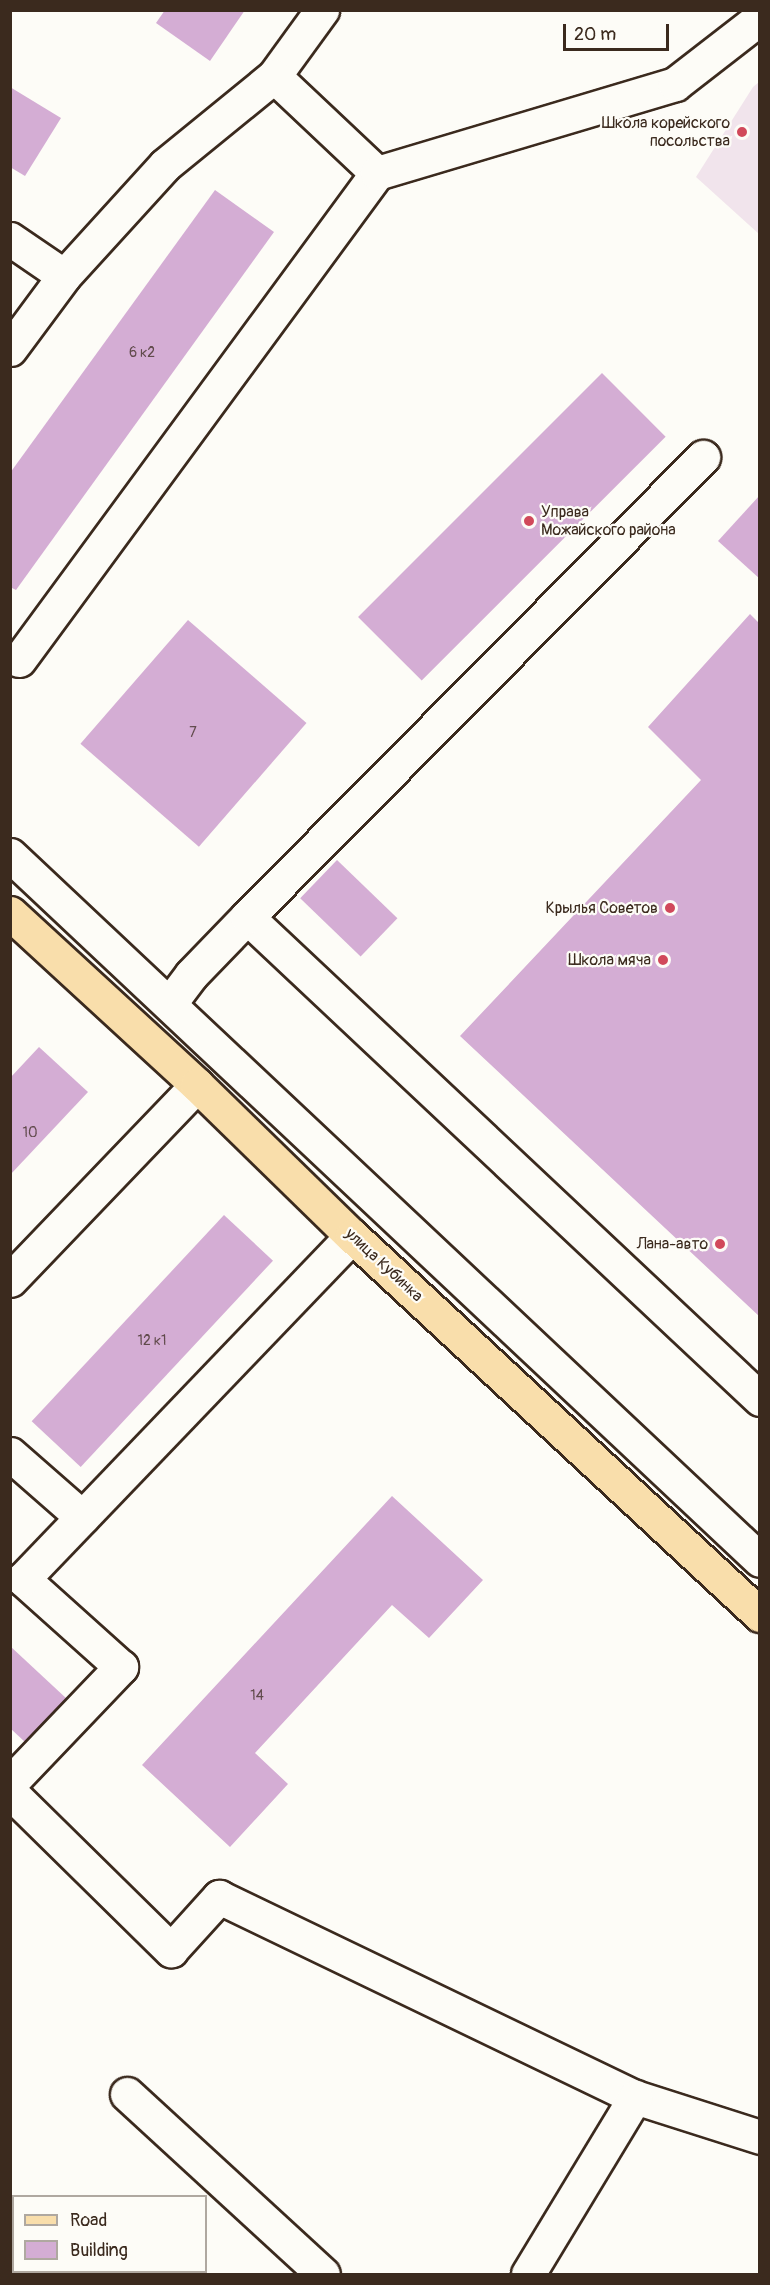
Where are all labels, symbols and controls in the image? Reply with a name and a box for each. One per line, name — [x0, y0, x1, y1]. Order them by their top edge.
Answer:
scale bar — [566, 12, 672, 50]
text: 20 m — [574, 23, 616, 46]
place label: Школа корейского посольства — [602, 113, 730, 151]
marker: Школа корейского посольства — [735, 125, 749, 139]
house number: 6 к2 — [129, 345, 155, 361]
place label: Управа Можайского района — [541, 502, 676, 540]
marker: Управа Можайского района — [522, 514, 536, 528]
house number: 7 — [189, 725, 197, 741]
place label: Крылья Советов — [545, 898, 658, 918]
marker: Крылья Советов — [663, 901, 677, 915]
place label: Школа мяча — [568, 950, 651, 970]
marker: Школа мяча — [656, 953, 670, 967]
house number: 10 — [22, 1125, 38, 1141]
street label: улица Кубинка — [341, 1224, 427, 1306]
place label: Лана-авто — [637, 1234, 708, 1254]
marker: Лана-авто — [713, 1237, 727, 1251]
house number: 12 к1 — [137, 1333, 167, 1349]
house number: 14 — [250, 1688, 264, 1704]
legend — [12, 2195, 207, 2273]
text: Road — [70, 2209, 107, 2232]
text: Building — [70, 2239, 128, 2262]

